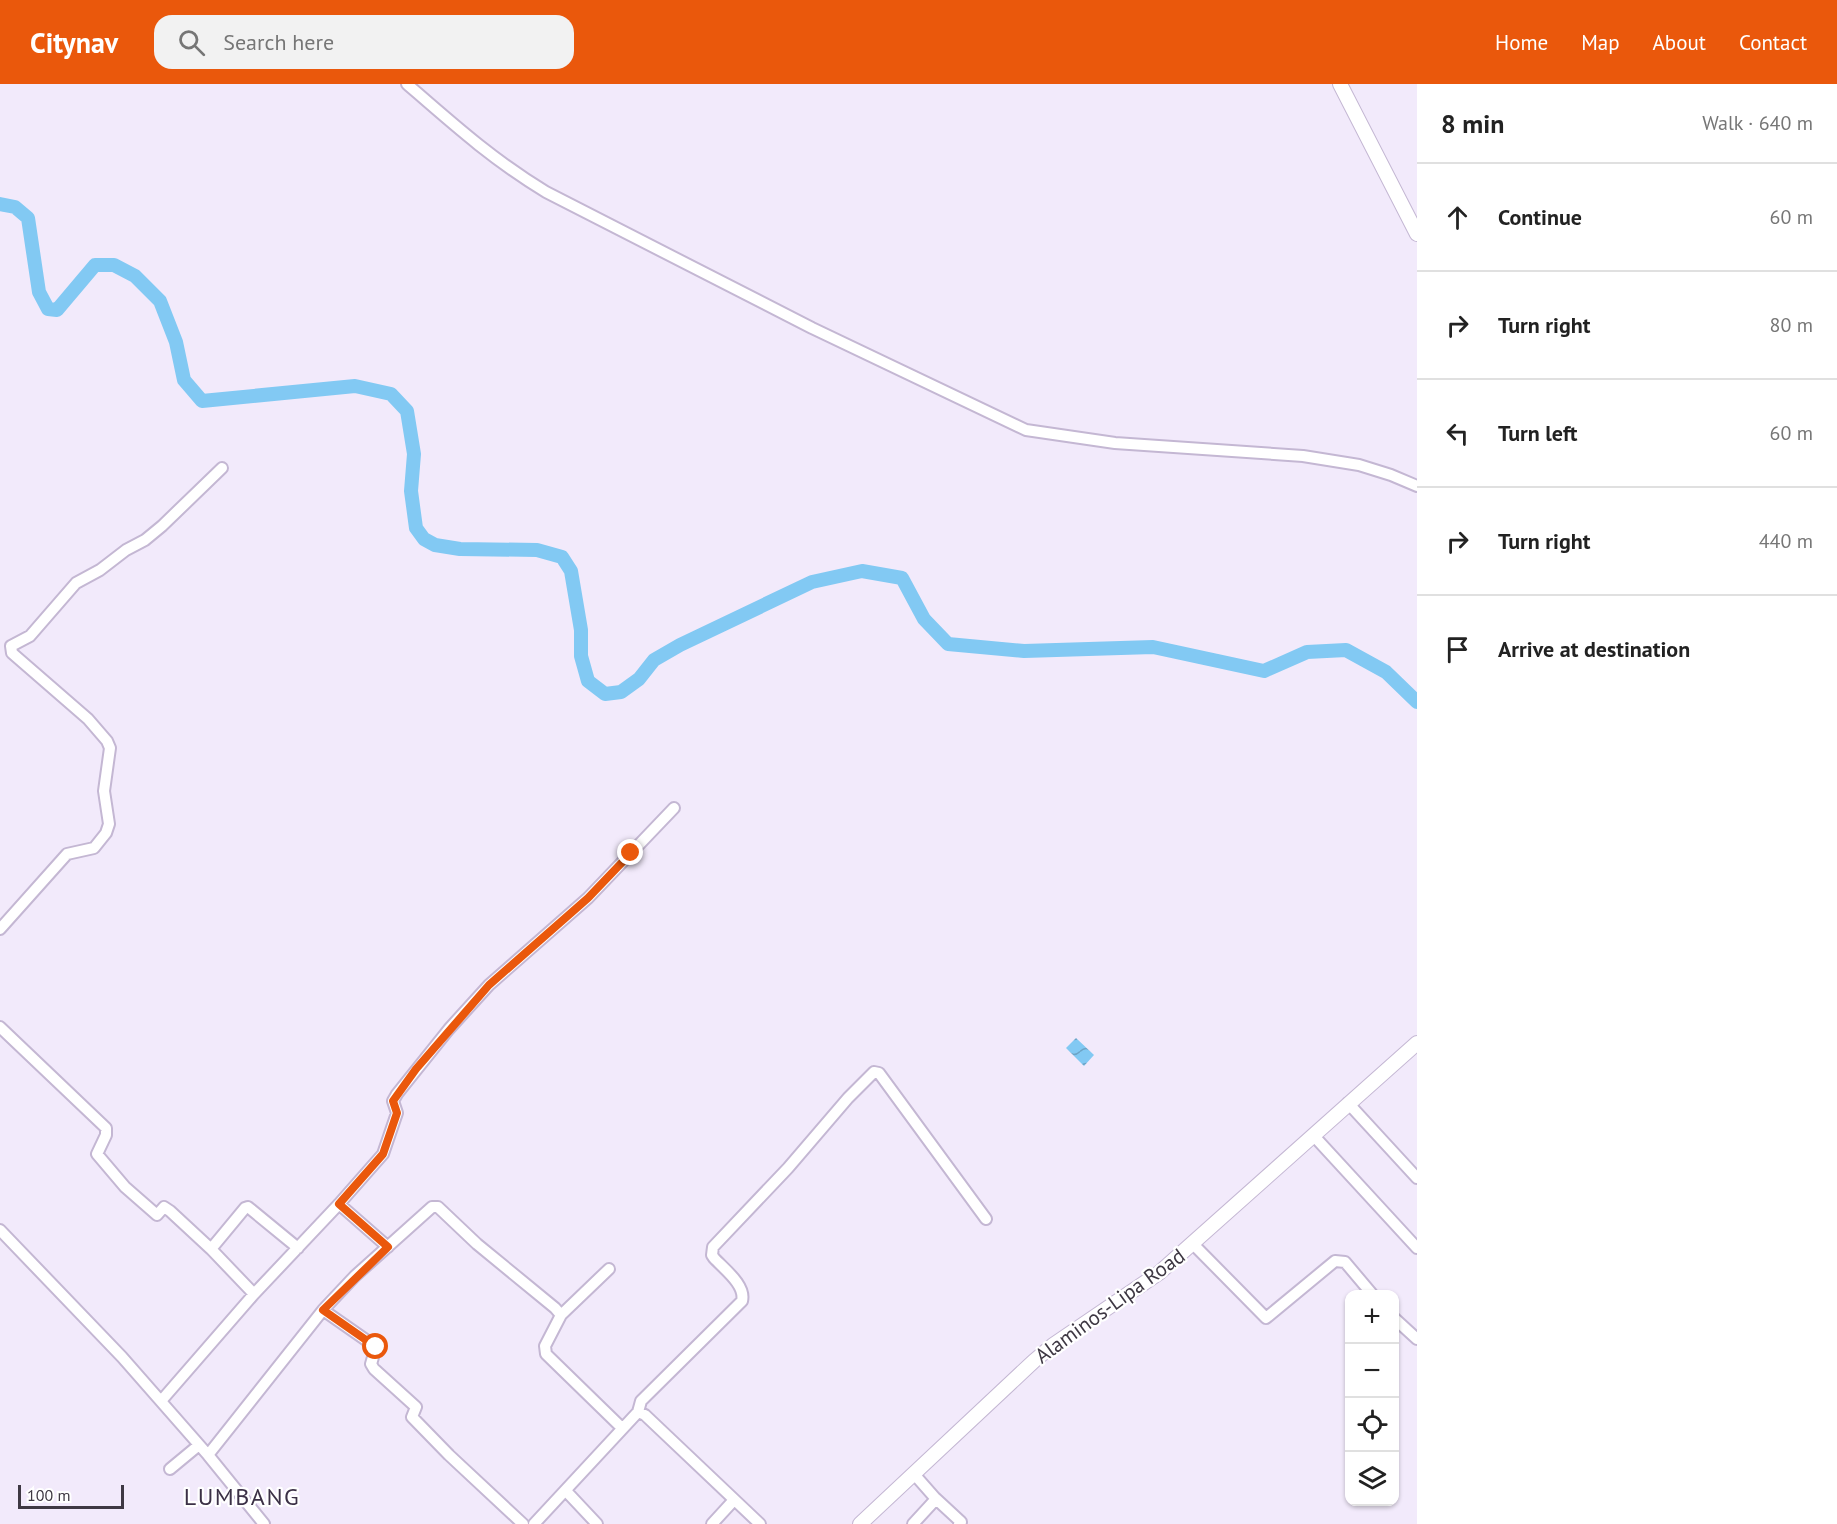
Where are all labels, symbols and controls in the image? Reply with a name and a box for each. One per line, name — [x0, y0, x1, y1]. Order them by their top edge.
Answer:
search box — [154, 15, 574, 69]
text: Citynav — [30, 24, 118, 61]
icon: search — [175, 26, 208, 59]
text: Search here — [223, 28, 334, 56]
text: Home — [1495, 29, 1548, 56]
text: Map — [1581, 29, 1620, 56]
text: About — [1653, 29, 1706, 56]
text: Contact — [1739, 29, 1807, 56]
text: 8 min — [1441, 107, 1504, 140]
text: Walk · 640 m — [1702, 110, 1813, 136]
icon: ahead — [1441, 201, 1474, 234]
text: Continue — [1498, 203, 1582, 231]
text: 60 m — [1770, 204, 1813, 230]
icon: right — [1441, 309, 1474, 342]
text: Turn right — [1498, 311, 1590, 339]
text: 80 m — [1770, 312, 1813, 338]
icon: left — [1441, 417, 1474, 450]
text: Turn left — [1498, 419, 1578, 447]
text: 60 m — [1770, 420, 1813, 446]
icon: right — [1441, 525, 1474, 558]
text: Turn right — [1498, 527, 1590, 555]
text: 440 m — [1759, 528, 1813, 554]
icon: arrive — [1441, 633, 1474, 666]
text: Arrive at destination — [1498, 635, 1690, 663]
route end — [617, 839, 643, 865]
street label: Alaminos-Lipa Road — [1029, 1242, 1190, 1369]
map controls — [1345, 1290, 1399, 1506]
button: + — [1345, 1290, 1399, 1344]
route start — [362, 1333, 388, 1359]
button: − — [1345, 1344, 1399, 1398]
button: locate — [1345, 1398, 1399, 1452]
button: layers — [1345, 1452, 1399, 1506]
district label: LUMBANG — [184, 1481, 300, 1512]
scale bar — [18, 1482, 124, 1510]
text: 100 m — [27, 1485, 70, 1505]

